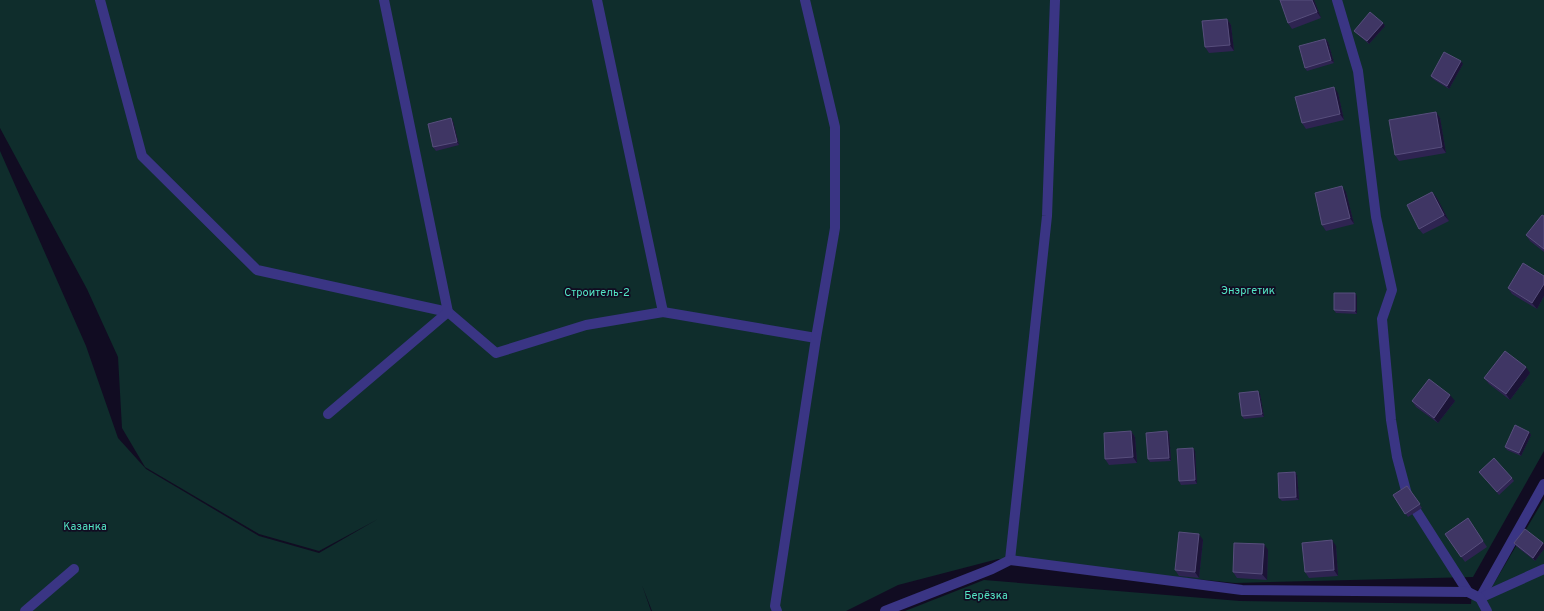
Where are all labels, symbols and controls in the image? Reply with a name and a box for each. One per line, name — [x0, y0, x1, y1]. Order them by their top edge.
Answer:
park label: Энэргетик — [1221, 284, 1275, 298]
park label: Строитель-2 — [564, 286, 630, 300]
park label: Казанка — [63, 520, 107, 534]
park label: Берёзка — [964, 589, 1008, 603]

